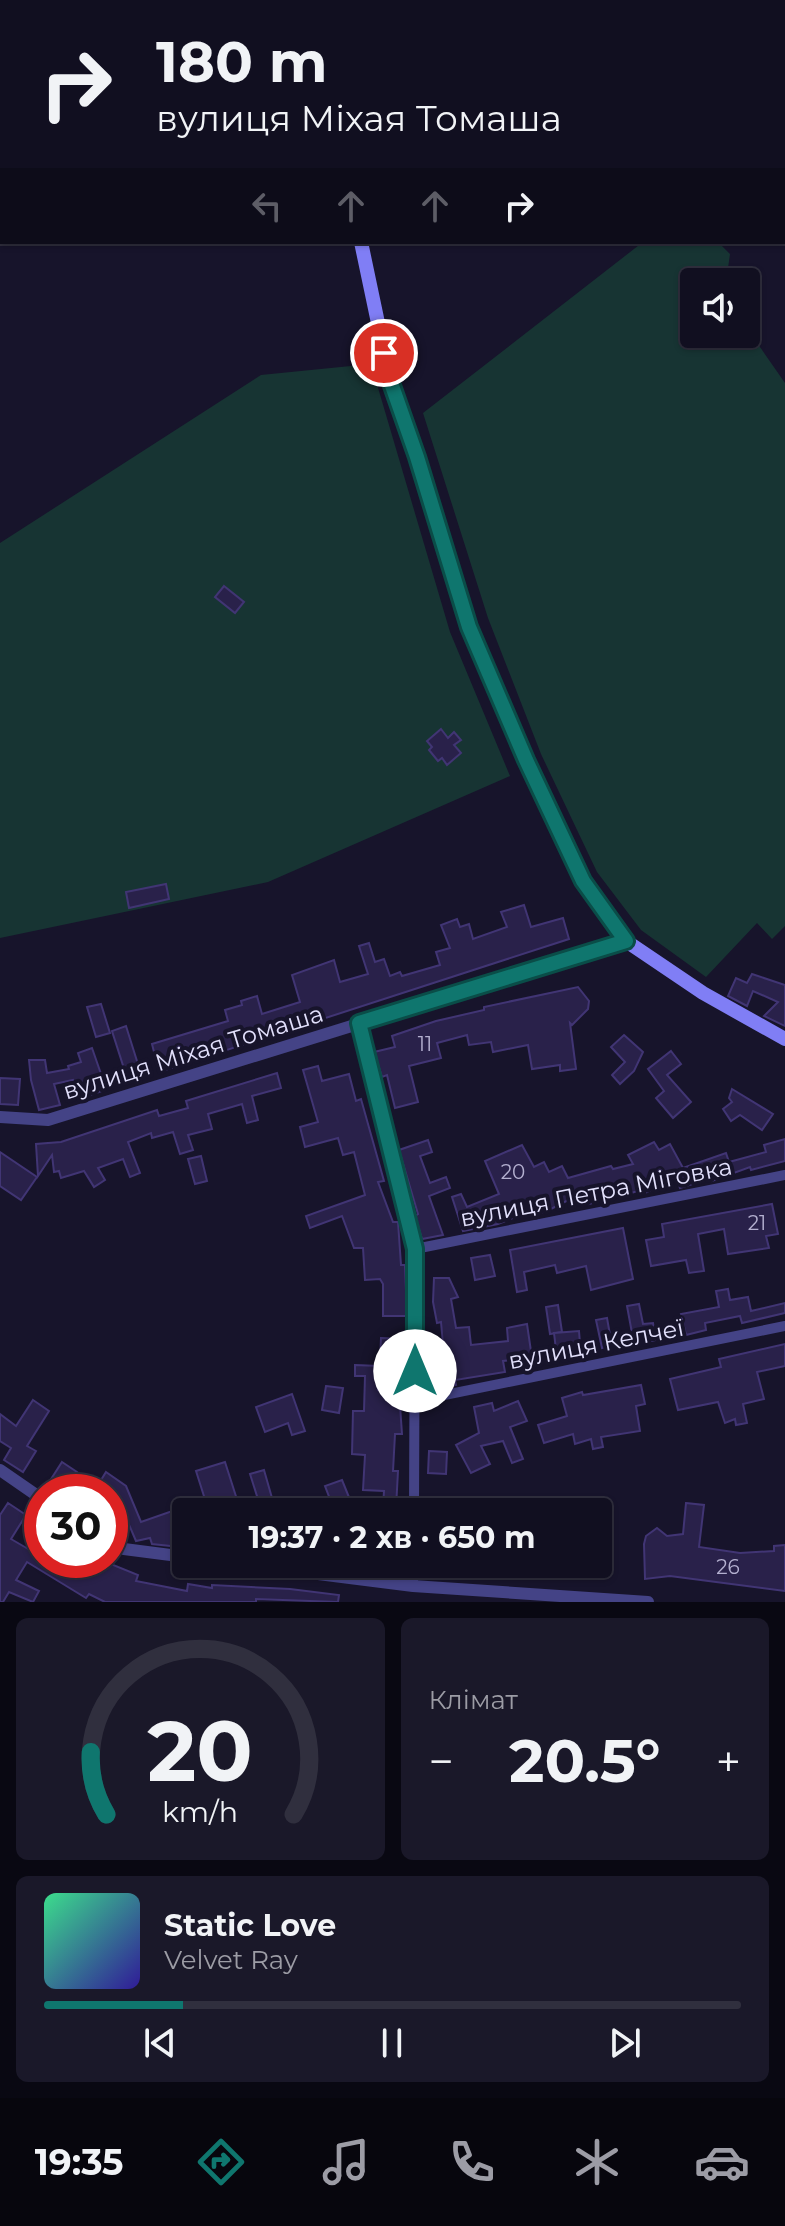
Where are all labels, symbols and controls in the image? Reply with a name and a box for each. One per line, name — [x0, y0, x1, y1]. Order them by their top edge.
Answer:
text: 180 m — [156, 28, 328, 96]
icon: right — [24, 32, 128, 136]
text: вулиця Міхая Томаша — [156, 96, 562, 140]
icon: left — [245, 184, 289, 228]
icon: ahead — [329, 184, 373, 228]
icon: ahead — [413, 184, 457, 228]
icon: right — [497, 184, 541, 228]
map controls — [680, 268, 760, 348]
button: sound — [680, 268, 760, 348]
pin — [350, 319, 418, 387]
icon: arrive — [362, 331, 406, 375]
street label: вулиця Міхая Томаша — [59, 999, 327, 1105]
house number: 11 — [418, 1032, 432, 1056]
street label: вулиця Петра Міговка — [458, 1151, 734, 1233]
house number: 20 — [501, 1160, 525, 1184]
house number: 21 — [748, 1211, 766, 1235]
street label: вулиця Келчеї — [506, 1313, 686, 1375]
position arrow — [373, 1329, 457, 1413]
speed limit sign: 30 — [24, 1474, 128, 1578]
text: 19:37 · 2 хв · 650 m — [249, 1519, 535, 1556]
house number: 26 — [716, 1555, 740, 1579]
text: Клімат — [429, 1684, 518, 1716]
text: 20 — [147, 1700, 253, 1802]
text: 20.5° — [509, 1724, 660, 1797]
text: − — [429, 1734, 454, 1788]
text: + — [716, 1734, 741, 1788]
text: km/h — [162, 1794, 238, 1829]
text: Static Love — [164, 1907, 336, 1944]
text: Velvet Ray — [164, 1944, 298, 1976]
icon: previous — [138, 2021, 182, 2065]
icon: pause — [370, 2021, 414, 2065]
icon: next — [603, 2021, 647, 2065]
icon: directions — [193, 2134, 249, 2190]
icon: music — [318, 2134, 374, 2190]
icon: phone — [444, 2134, 500, 2190]
icon: climate — [569, 2134, 625, 2190]
icon: car — [694, 2134, 750, 2190]
text: 19:35 — [35, 2140, 124, 2184]

